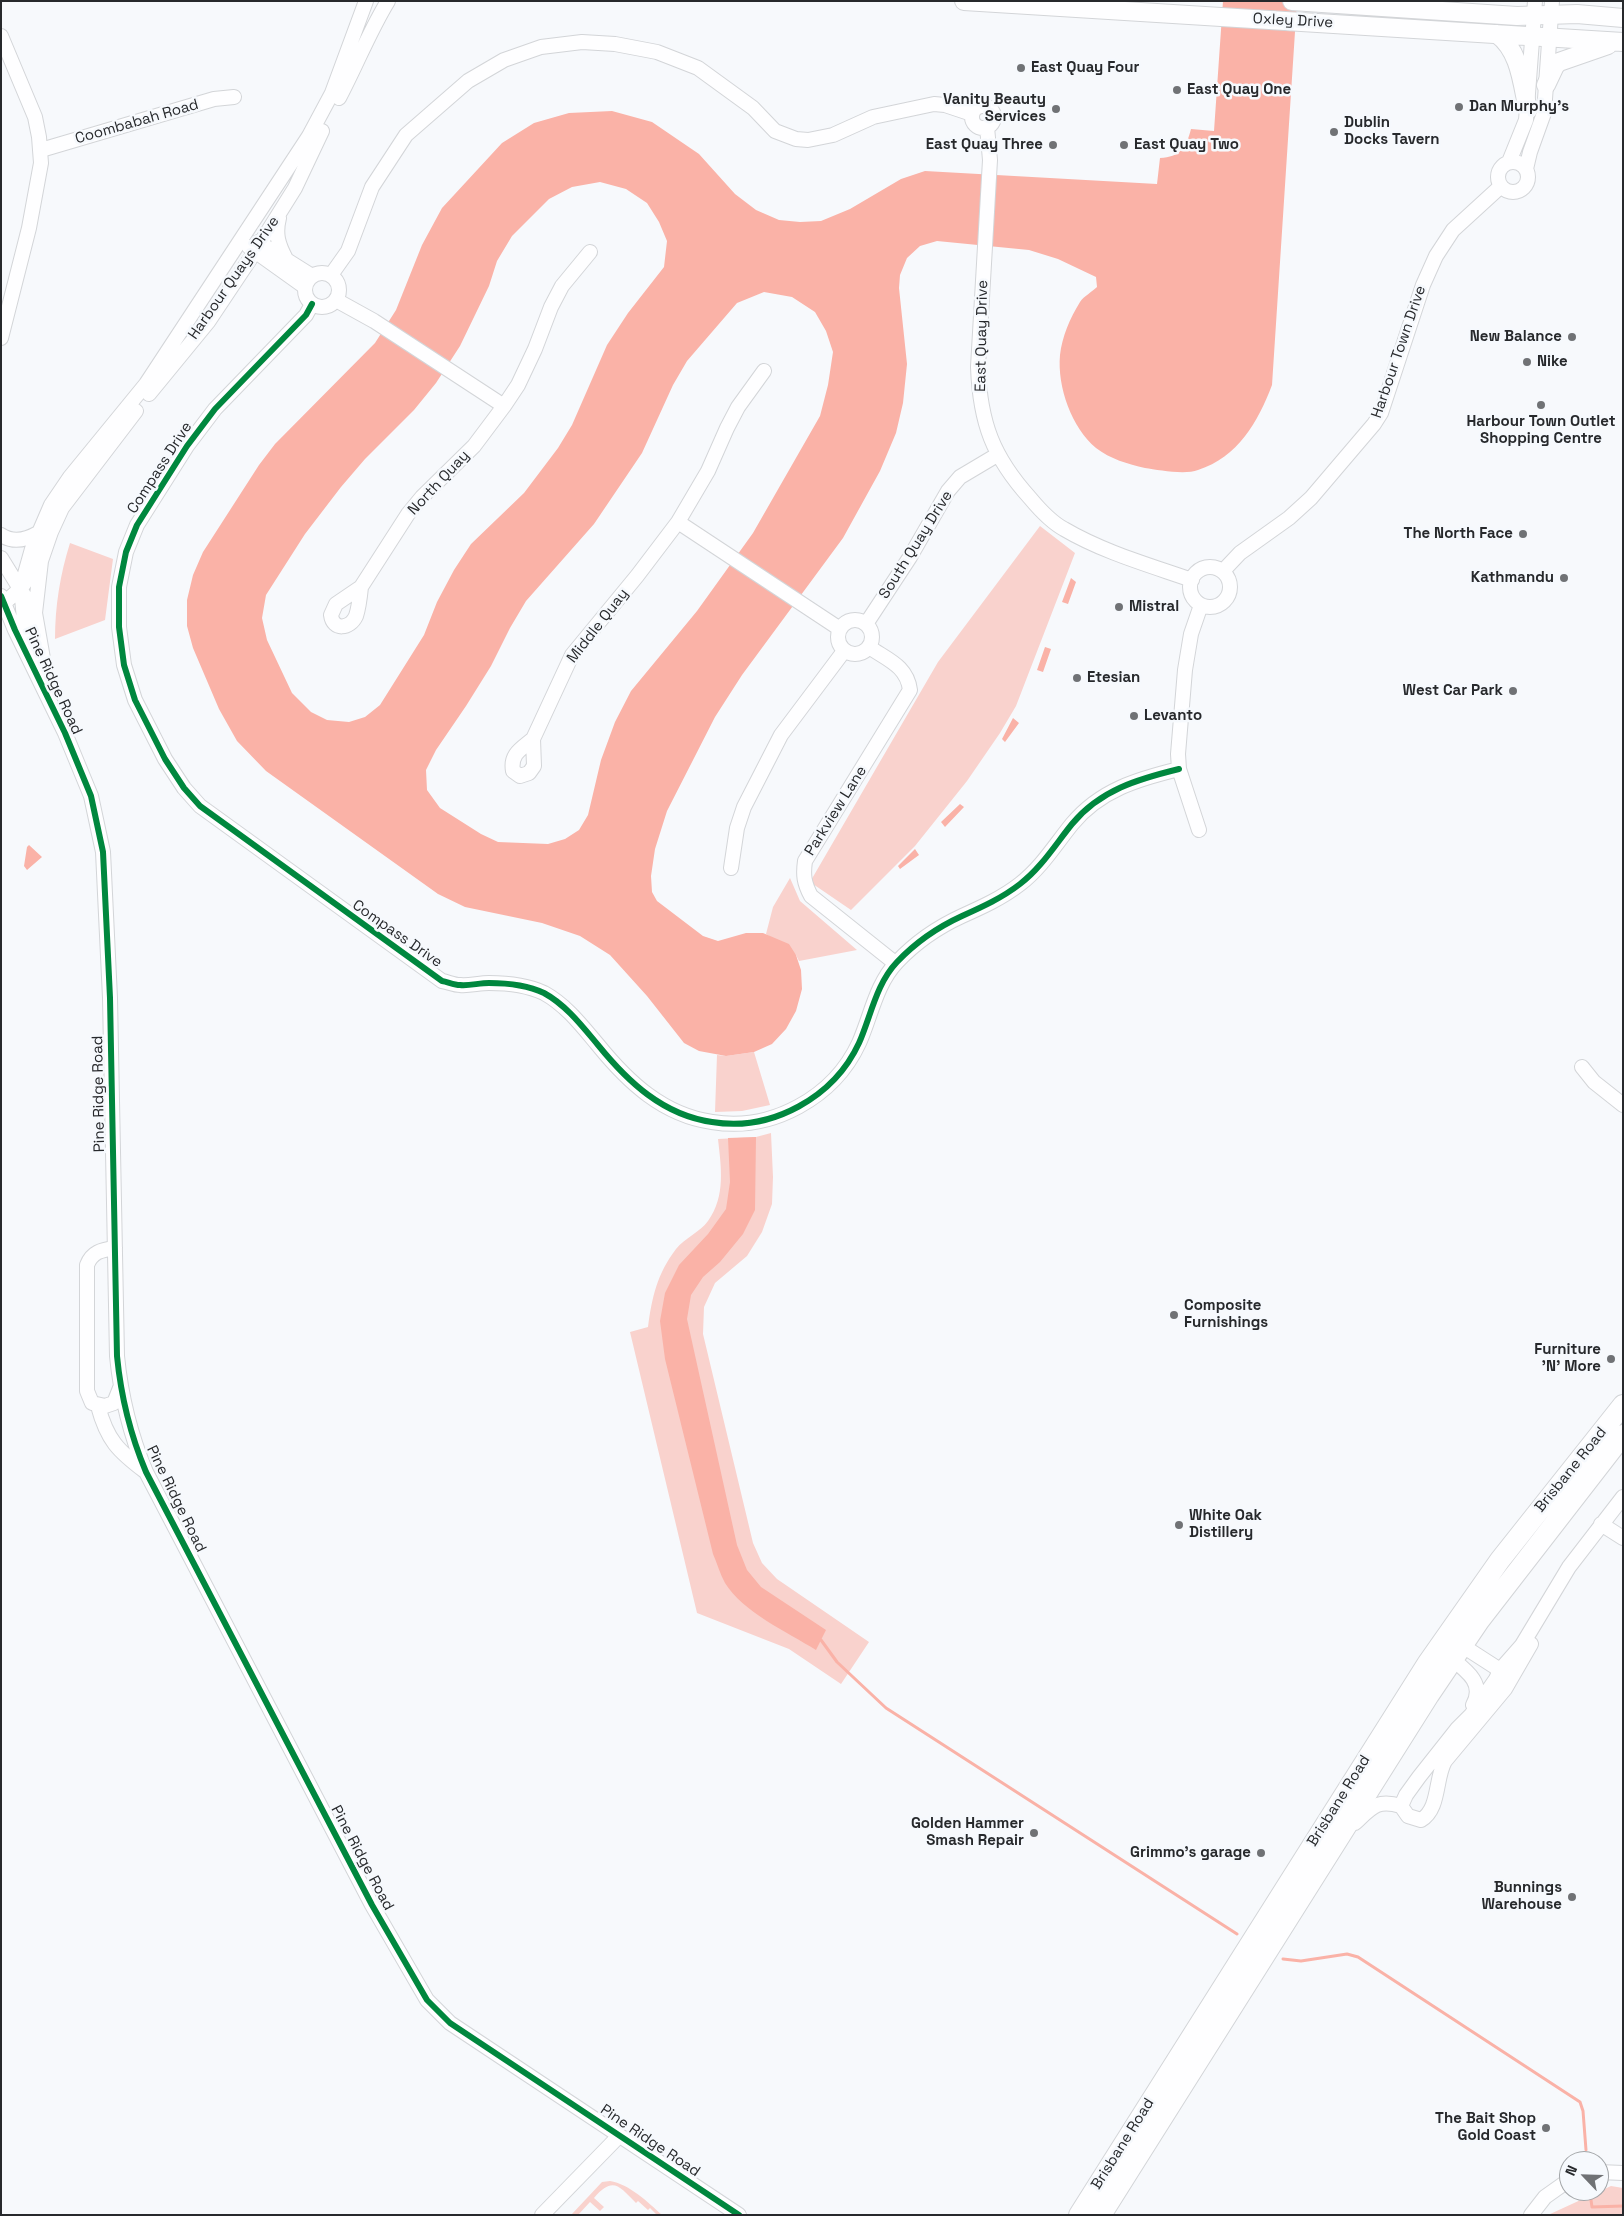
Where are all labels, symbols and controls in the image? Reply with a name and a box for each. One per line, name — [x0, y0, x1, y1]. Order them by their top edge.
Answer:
street label: Oxley Drive — [1252, 10, 1334, 32]
place label: East Quay Four — [1031, 59, 1139, 77]
marker: East Quay Four — [1015, 62, 1027, 74]
place label: East Quay One — [1187, 81, 1291, 99]
marker: East Quay One — [1171, 84, 1183, 96]
place label: Vanity Beauty Services — [943, 91, 1046, 126]
street label: Coombabah Road — [73, 96, 201, 148]
place label: Dan Murphy's — [1469, 98, 1569, 116]
marker: Dan Murphy's — [1453, 101, 1465, 113]
marker: Vanity Beauty Services — [1050, 103, 1062, 115]
place label: Dublin Docks Tavern — [1344, 114, 1440, 149]
marker: Dublin Docks Tavern — [1328, 126, 1340, 138]
place label: East Quay Three — [926, 136, 1043, 154]
place label: East Quay Two — [1134, 136, 1239, 154]
marker: East Quay Three — [1047, 139, 1059, 151]
marker: East Quay Two — [1118, 139, 1130, 151]
street label: Harbour Quays Drive — [185, 213, 283, 343]
street label: East Quay Drive — [972, 280, 992, 392]
street label: Harbour Town Drive — [1368, 283, 1430, 421]
place label: New Balance — [1470, 328, 1562, 346]
marker: New Balance — [1566, 331, 1578, 343]
place label: Nike — [1537, 353, 1568, 371]
marker: Nike — [1521, 356, 1533, 368]
marker: Harbour Town Outlet Shopping Centre — [1535, 399, 1547, 411]
place label: Harbour Town Outlet Shopping Centre — [1466, 413, 1616, 448]
street label: Compass Drive — [124, 419, 196, 517]
street label: North Quay — [405, 447, 473, 519]
street label: South Quay Drive — [875, 488, 957, 602]
place label: The North Face — [1404, 525, 1513, 543]
marker: The North Face — [1517, 528, 1529, 540]
place label: Kathmandu — [1471, 569, 1554, 587]
marker: Kathmandu — [1558, 572, 1570, 584]
street label: Middle Quay — [563, 585, 633, 667]
place label: Mistral — [1129, 598, 1179, 616]
marker: Mistral — [1113, 601, 1125, 613]
street label: Pine Ridge Road — [20, 624, 86, 738]
place label: Etesian — [1087, 669, 1140, 687]
marker: Etesian — [1071, 672, 1083, 684]
place label: West Car Park — [1403, 682, 1503, 700]
marker: West Car Park — [1507, 685, 1519, 697]
place label: Levanto — [1144, 707, 1202, 725]
marker: Levanto — [1128, 710, 1140, 722]
street label: Parkview Lane — [801, 763, 871, 859]
street label: Compass Drive — [349, 896, 445, 972]
street label: Pine Ridge Road — [89, 1036, 109, 1152]
place label: Composite Furnishings — [1184, 1297, 1268, 1332]
marker: Composite Furnishings — [1168, 1309, 1180, 1321]
place label: Furniture 'N' More — [1534, 1341, 1601, 1376]
marker: Furniture 'N' More — [1605, 1353, 1617, 1365]
street label: Brisbane Road — [1531, 1424, 1611, 1516]
street label: Pine Ridge Road — [142, 1443, 210, 1555]
place label: White Oak Distillery — [1189, 1507, 1262, 1542]
marker: White Oak Distillery — [1173, 1519, 1185, 1531]
street label: Brisbane Road — [1304, 1752, 1374, 1850]
street label: Pine Ridge Road — [327, 1802, 397, 1914]
place label: Golden Hammer Smash Repair — [911, 1815, 1024, 1850]
marker: Golden Hammer Smash Repair — [1028, 1827, 1040, 1839]
place label: Grimmo's garage — [1130, 1844, 1251, 1862]
marker: Grimmo's garage — [1255, 1847, 1267, 1859]
place label: Bunnings Warehouse — [1481, 1879, 1562, 1914]
marker: Bunnings Warehouse — [1566, 1891, 1578, 1903]
street label: Brisbane Road — [1088, 2095, 1158, 2193]
street label: Pine Ridge Road — [597, 2101, 703, 2181]
place label: The Bait Shop Gold Coast — [1435, 2110, 1536, 2145]
marker: The Bait Shop Gold Coast — [1540, 2122, 1552, 2134]
north arrow — [1559, 2151, 1609, 2201]
text: N — [1561, 2162, 1581, 2178]

